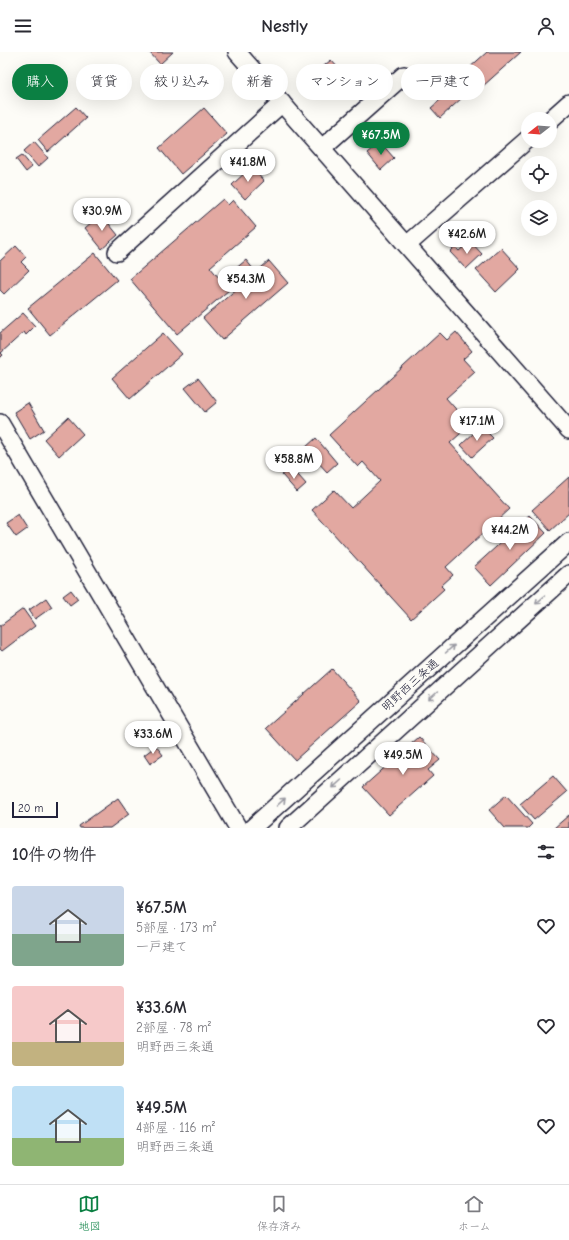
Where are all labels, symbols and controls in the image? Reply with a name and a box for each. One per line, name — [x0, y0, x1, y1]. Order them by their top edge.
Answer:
icon: menu — [12, 15, 34, 37]
icon: person — [535, 15, 557, 37]
text: Nestly — [261, 16, 308, 37]
chip: 購入 — [12, 64, 68, 100]
chip: 賃貸 — [76, 64, 132, 100]
chip: 絞り込み — [140, 64, 224, 100]
chip: 新着 — [232, 64, 288, 100]
chip: マンション — [296, 64, 393, 100]
chip: 一戸建て — [401, 64, 485, 100]
north arrow — [521, 112, 557, 148]
map controls — [521, 112, 557, 236]
pin: ¥67.5M — [348, 122, 414, 156]
text: ¥67.5M — [362, 127, 400, 142]
pin: ¥41.8M — [215, 149, 281, 183]
text: ¥41.8M — [229, 154, 267, 169]
button: locate — [521, 156, 557, 192]
pin: ¥30.9M — [69, 198, 135, 232]
button: layers — [521, 200, 557, 236]
text: ¥30.9M — [82, 203, 122, 218]
pin: ¥42.6M — [434, 221, 500, 255]
text: ¥42.6M — [448, 226, 486, 241]
pin: ¥54.3M — [213, 266, 279, 300]
text: ¥54.3M — [227, 271, 265, 286]
pin: ¥17.1M — [444, 408, 510, 442]
text: ¥17.1M — [459, 413, 495, 428]
pin: ¥58.8M — [261, 446, 327, 480]
text: ¥58.8M — [274, 451, 314, 466]
pin: ¥44.2M — [477, 517, 543, 551]
text: ¥44.2M — [491, 522, 529, 537]
one-way arrow — [535, 595, 545, 605]
one-way arrow — [445, 645, 455, 654]
street label: 明野西三条通 — [379, 656, 441, 714]
one-way arrow — [428, 692, 438, 701]
pin: ¥33.6M — [120, 721, 186, 755]
text: ¥33.6M — [134, 726, 172, 741]
pin: ¥49.5M — [370, 742, 436, 776]
text: ¥49.5M — [383, 747, 423, 762]
one-way arrow — [332, 779, 342, 788]
one-way arrow — [275, 798, 285, 807]
scale bar — [12, 800, 58, 819]
text: 20 m — [18, 802, 43, 815]
icon: filters — [535, 841, 557, 863]
text: 10件の物件 — [12, 845, 96, 864]
text: ¥67.5M — [136, 898, 187, 917]
icon: home — [44, 902, 92, 950]
icon: heart — [535, 915, 557, 937]
text: 5部屋 · 173 m² — [136, 920, 216, 935]
text: 一戸建て — [136, 939, 188, 954]
text: ¥33.6M — [136, 998, 187, 1017]
icon: home — [44, 1002, 92, 1050]
icon: heart — [535, 1015, 557, 1037]
text: 2部屋 · 78 m² — [136, 1020, 211, 1035]
text: 明野西三条通 — [136, 1039, 214, 1054]
text: ¥49.5M — [136, 1098, 187, 1117]
icon: home — [44, 1102, 92, 1150]
icon: heart — [535, 1115, 557, 1137]
text: 4部屋 · 116 m² — [136, 1120, 215, 1135]
text: 明野西三条通 — [136, 1139, 214, 1154]
tab: 地図 — [78, 1193, 100, 1233]
tab: 保存済み — [257, 1193, 301, 1233]
tab: ホーム — [458, 1193, 491, 1233]

